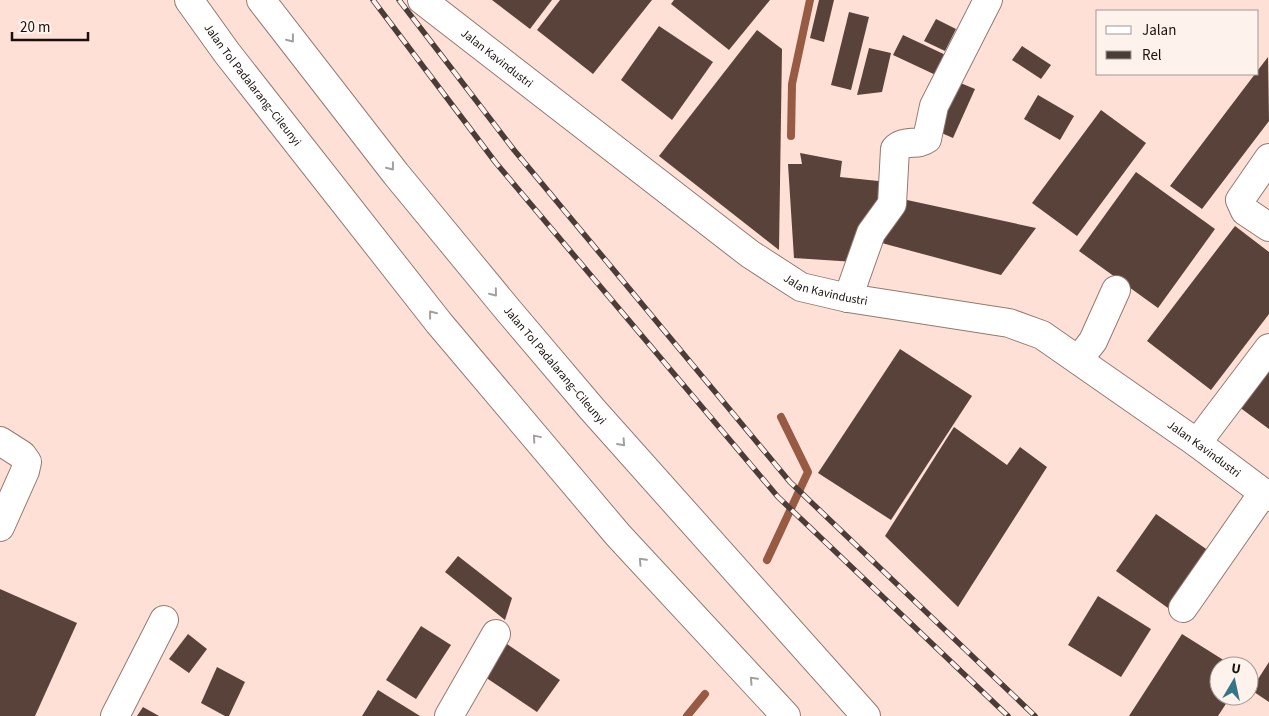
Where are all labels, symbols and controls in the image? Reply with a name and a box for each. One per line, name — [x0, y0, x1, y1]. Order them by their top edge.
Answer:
scale bar — [12, 10, 89, 42]
legend — [1096, 10, 1259, 75]
text: 20 m — [20, 17, 50, 38]
street label: Jalan Tol Padalarang–Cileunyi — [200, 20, 305, 150]
text: Jalan — [1142, 20, 1176, 41]
street label: Jalan Kavindustri — [457, 25, 537, 92]
one-way arrow — [285, 33, 293, 42]
text: Rel — [1142, 45, 1162, 66]
one-way arrow — [385, 161, 393, 170]
street label: Jalan Kavindustri — [780, 269, 869, 309]
one-way arrow — [488, 287, 496, 296]
street label: Jalan Tol Padalarang–Cileunyi — [500, 302, 610, 428]
one-way arrow — [428, 310, 437, 319]
street label: Jalan Kavindustri — [1164, 416, 1244, 482]
one-way arrow — [533, 435, 542, 444]
one-way arrow — [616, 438, 625, 447]
one-way arrow — [639, 558, 648, 567]
north arrow — [1209, 656, 1259, 706]
text: U — [1230, 659, 1242, 680]
one-way arrow — [750, 677, 759, 686]

